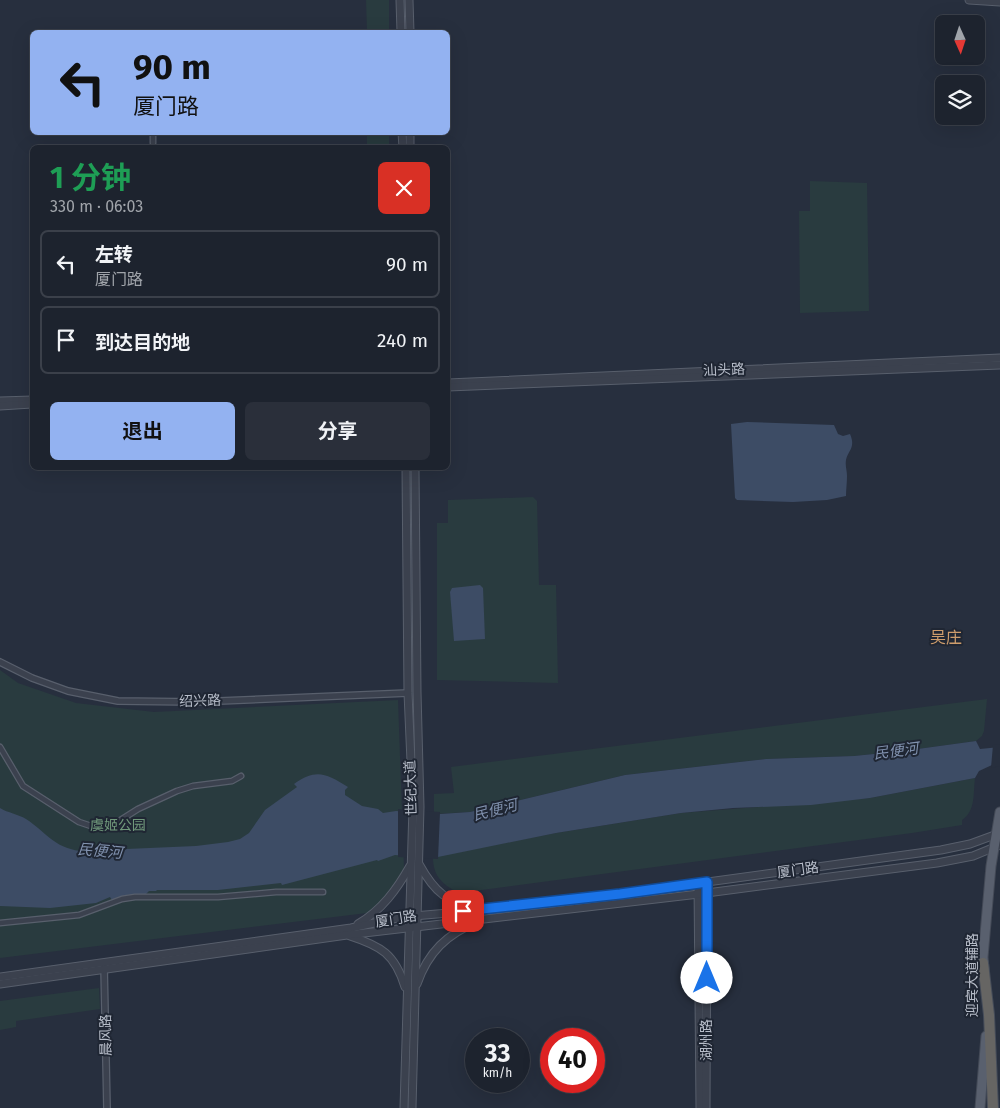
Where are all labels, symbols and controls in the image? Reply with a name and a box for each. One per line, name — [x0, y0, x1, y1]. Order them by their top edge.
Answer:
north arrow — [935, 15, 985, 65]
map controls — [935, 15, 985, 125]
text: 90 m — [133, 46, 211, 88]
icon: left — [50, 50, 115, 115]
button: layers — [935, 75, 985, 125]
text: 厦门路 — [133, 93, 199, 120]
text: 1 分钟 — [50, 160, 131, 196]
button: close — [378, 162, 430, 214]
text: 330 m · 06:03 — [50, 197, 143, 216]
text: 左转 — [95, 243, 133, 266]
icon: left — [52, 250, 80, 278]
text: 90 m — [386, 253, 428, 276]
text: 厦门路 — [95, 270, 143, 289]
icon: arrive — [52, 326, 80, 354]
text: 240 m — [377, 329, 428, 352]
text: 到达目的地 — [95, 331, 190, 354]
street label: 汕头路 — [703, 360, 745, 380]
button: 退出 — [50, 402, 235, 460]
button: 分享 — [245, 402, 430, 460]
district label: 吴庄 — [930, 628, 962, 647]
street label: 绍兴路 — [179, 692, 221, 710]
water label: 民便河 — [873, 739, 922, 763]
street label: 世纪大道 — [402, 760, 420, 816]
water label: 民便河 — [471, 795, 522, 824]
park label: 虞姬公园 — [90, 817, 146, 834]
water label: 民便河 — [77, 840, 126, 862]
street label: 厦门路 — [776, 859, 820, 881]
pin — [442, 890, 484, 932]
icon: arrive — [449, 897, 477, 925]
street label: 厦门路 — [374, 907, 418, 931]
street label: 迎宾大道辅路 — [964, 933, 981, 1017]
position arrow — [680, 951, 732, 1003]
street label: 晨风路 — [97, 1014, 115, 1056]
street label: 湖州路 — [698, 1019, 715, 1061]
speed limit sign: 40 — [540, 1028, 605, 1093]
text: 33 — [484, 1039, 511, 1069]
text: km/h — [483, 1066, 512, 1080]

